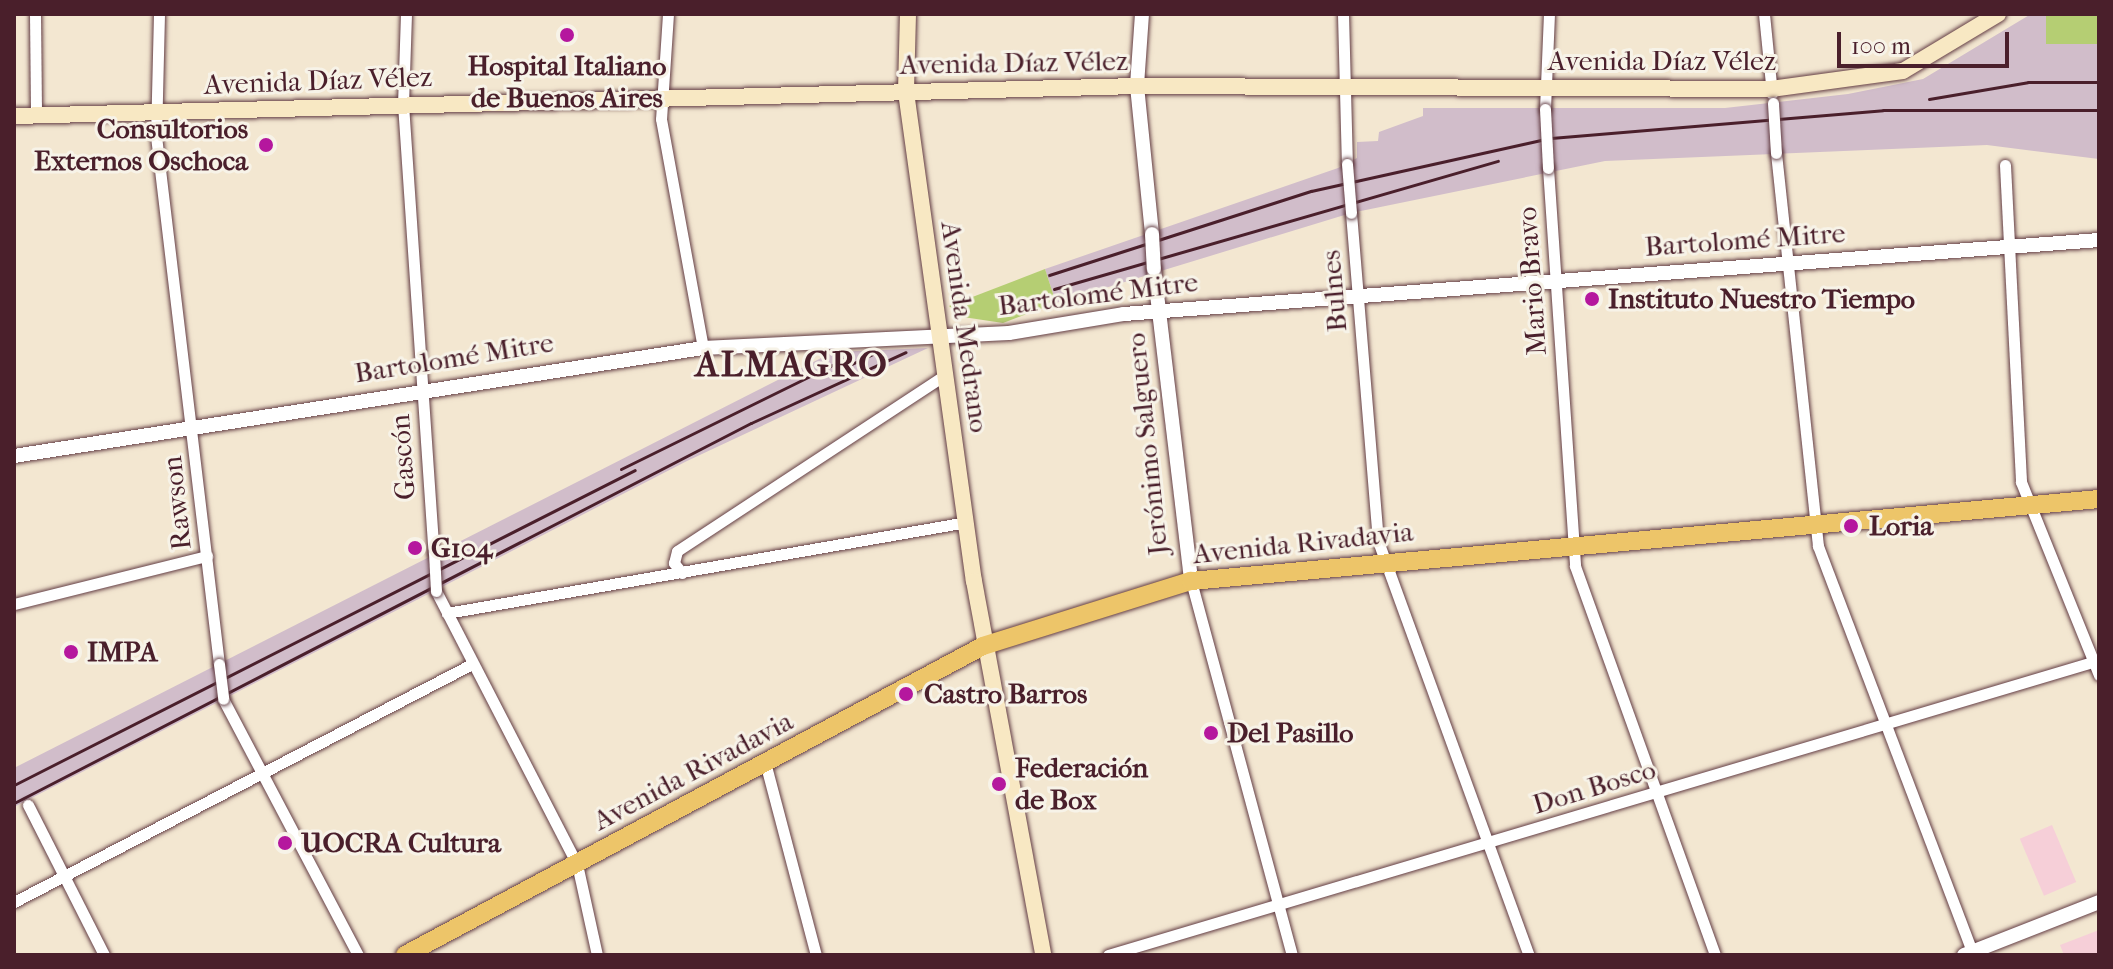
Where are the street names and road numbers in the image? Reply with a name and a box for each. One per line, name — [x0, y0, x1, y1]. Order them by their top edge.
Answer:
street label: Avenida Díaz Vélez — [899, 44, 1129, 82]
street label: Avenida Díaz Vélez — [1548, 44, 1776, 78]
street label: Avenida Díaz Vélez — [203, 60, 433, 102]
street label: Mario Bravo — [1510, 206, 1554, 356]
street label: Bartolomé Mitre — [1644, 216, 1846, 264]
street label: Avenida Medrano — [934, 219, 996, 435]
street label: Bulnes — [1314, 249, 1354, 333]
street label: Bartolomé Mitre — [996, 265, 1200, 323]
street label: Bartolomé Mitre — [352, 326, 556, 390]
street label: Jerónimo Salguero — [1119, 331, 1175, 557]
street label: Gascón — [383, 413, 423, 501]
street label: Rawson — [155, 454, 199, 552]
street label: Avenida Rivadavia — [1191, 515, 1415, 571]
street label: Avenida Rivadavia — [587, 704, 799, 838]
street label: Don Bosco — [1528, 752, 1660, 822]

